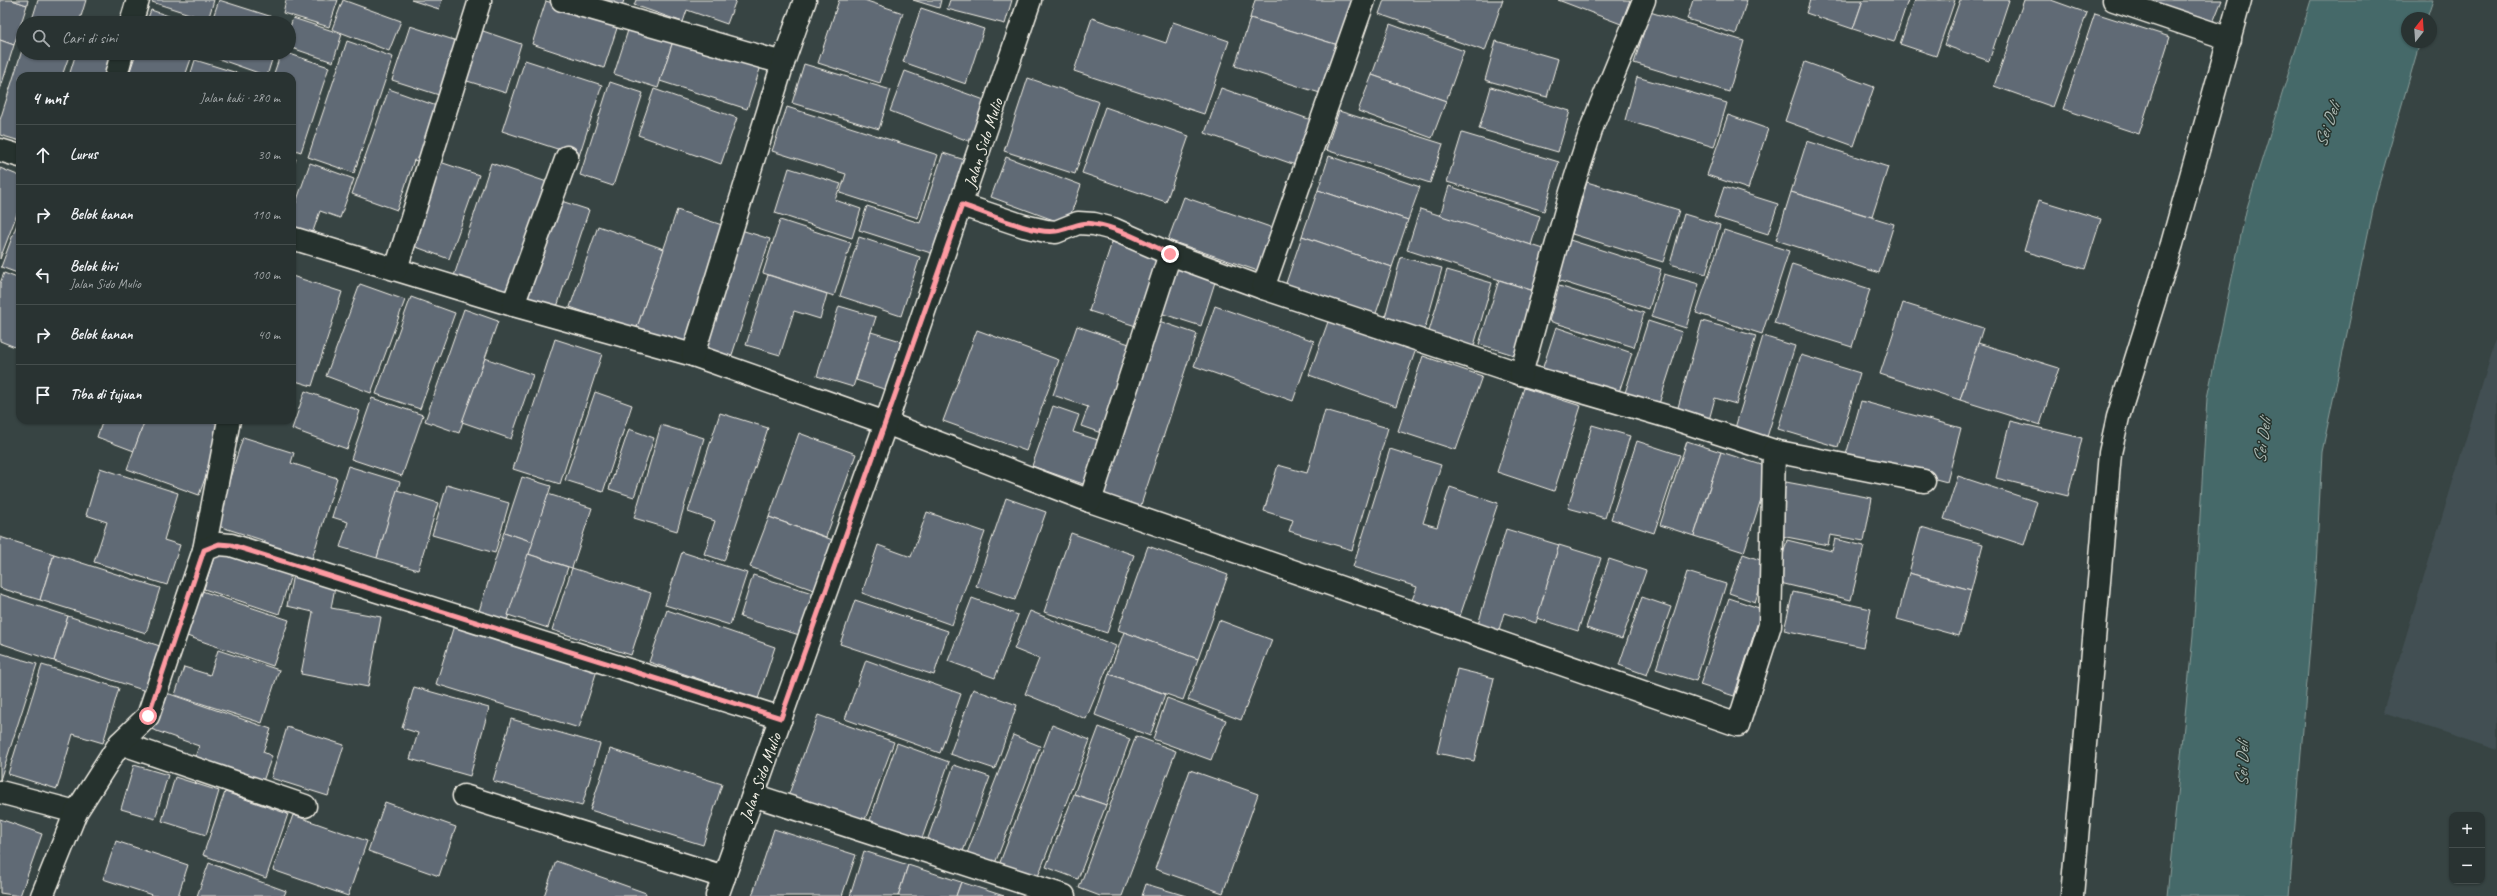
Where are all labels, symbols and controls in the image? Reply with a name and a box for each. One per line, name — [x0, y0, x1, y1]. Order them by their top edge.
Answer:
north arrow — [2401, 12, 2437, 48]
search box — [16, 16, 296, 60]
icon: search — [30, 27, 52, 49]
text: Cari di sini — [62, 29, 117, 48]
text: 4 mnt — [32, 88, 67, 109]
text: Jalan kaki · 280 m — [200, 90, 280, 106]
street label: Jalan Sido Mulio — [959, 95, 1008, 191]
water label: Sei Deli — [2309, 96, 2347, 150]
icon: ahead — [32, 144, 54, 166]
text: Lurus — [70, 145, 98, 164]
text: 30 m — [258, 147, 280, 163]
icon: right — [32, 204, 54, 226]
text: Belok kanan — [70, 205, 133, 224]
text: 110 m — [252, 207, 280, 223]
route end — [1161, 245, 1179, 263]
text: Belok kiri — [70, 257, 117, 276]
icon: left — [32, 264, 54, 286]
text: 100 m — [252, 267, 280, 283]
text: Jalan Sido Mulio — [70, 276, 141, 292]
icon: right — [32, 324, 54, 346]
text: Belok kanan — [70, 325, 133, 344]
text: 40 m — [258, 327, 280, 343]
icon: arrive — [32, 384, 54, 406]
text: Tiba di tujuan — [70, 385, 141, 404]
water label: Sei Deli — [2248, 413, 2277, 465]
route start — [139, 707, 157, 725]
street label: Jalan Sido Mulio — [734, 729, 787, 825]
water label: Sei Deli — [2231, 737, 2253, 787]
map controls — [2449, 812, 2485, 884]
button: + — [2449, 812, 2485, 848]
button: − — [2449, 848, 2485, 884]

